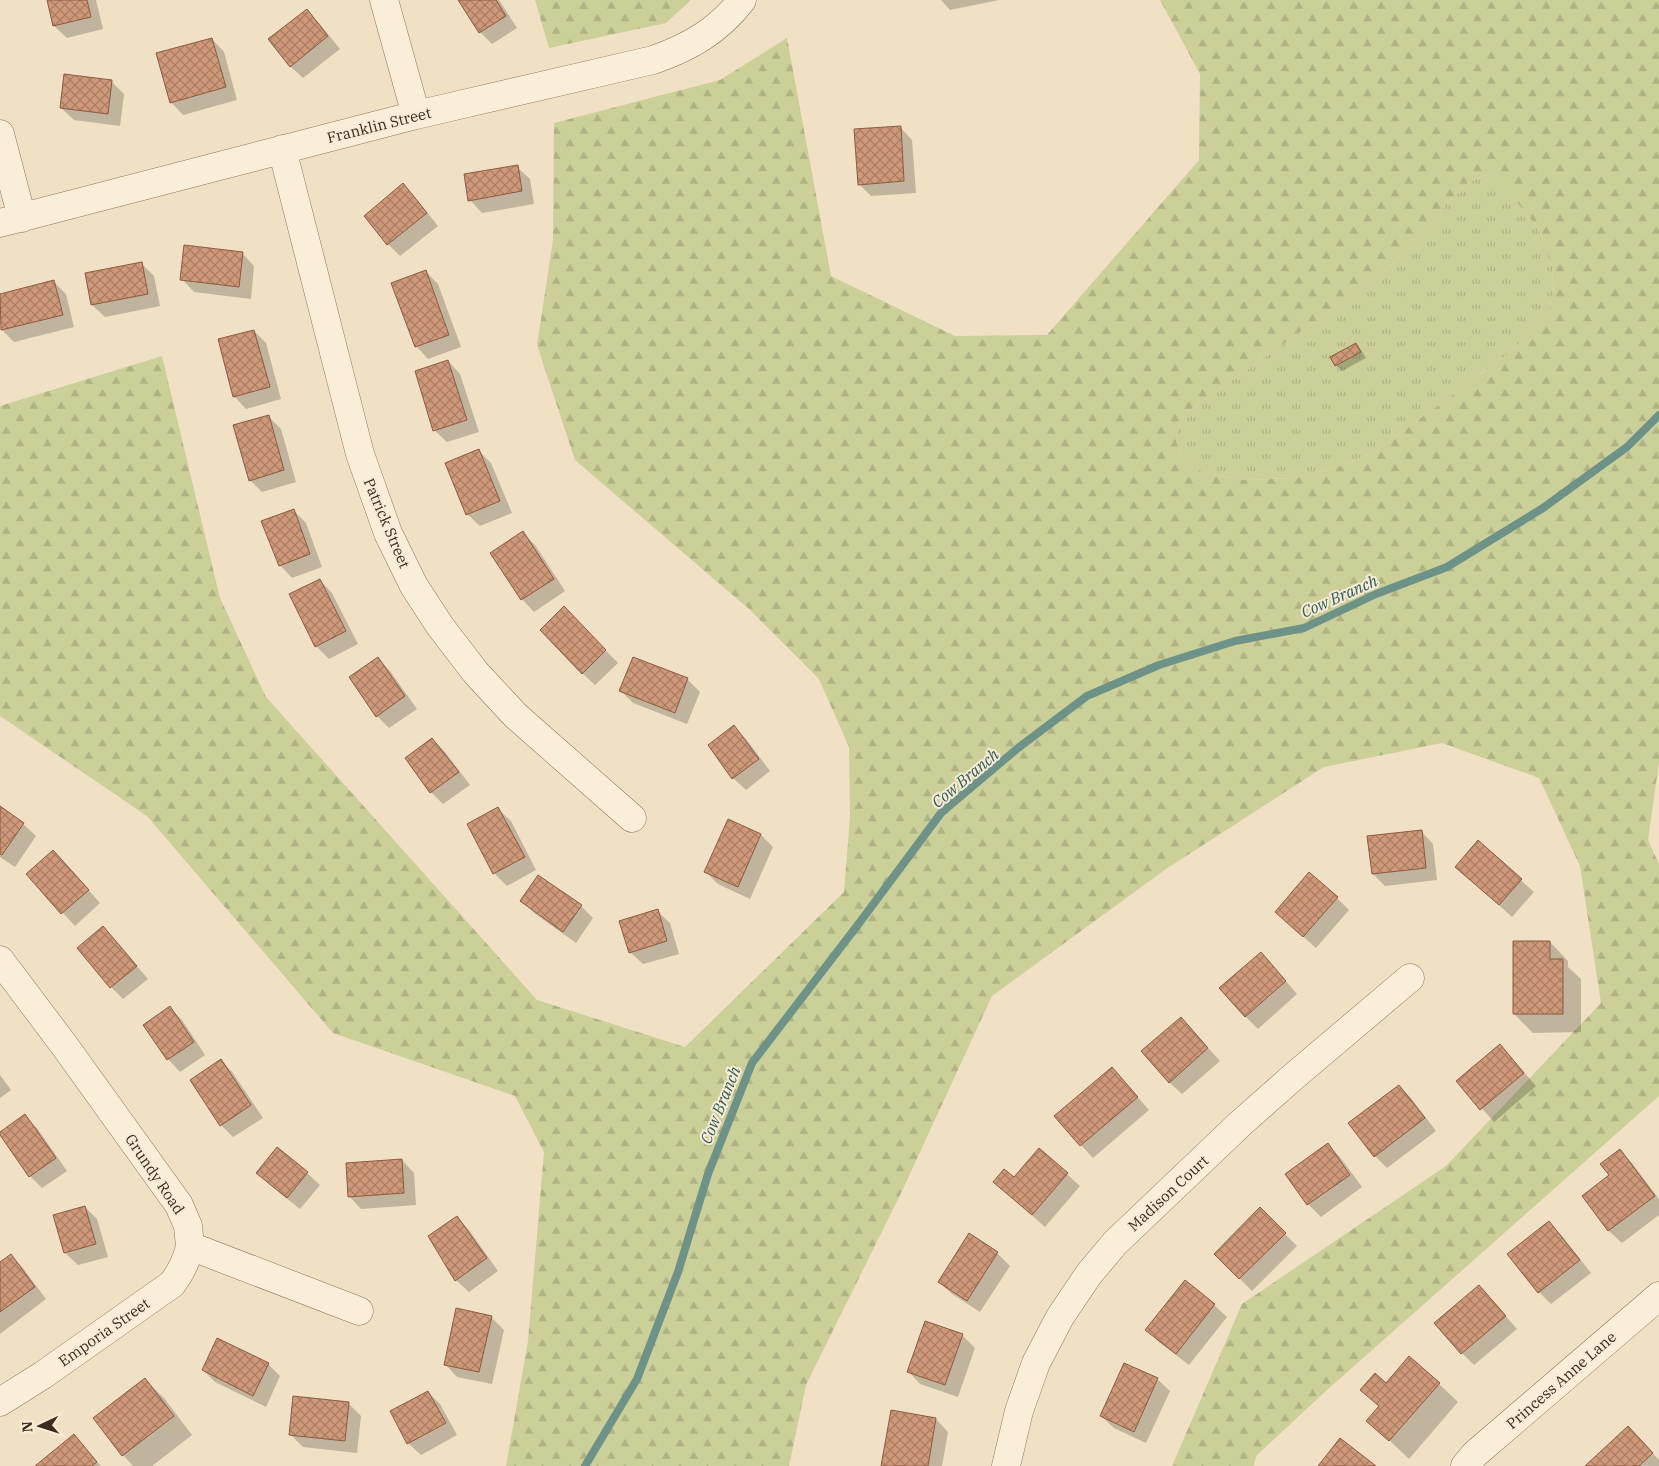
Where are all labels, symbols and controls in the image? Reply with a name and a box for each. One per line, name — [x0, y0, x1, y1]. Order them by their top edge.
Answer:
street label: Franklin Street — [325, 103, 433, 147]
street label: Patrick Street — [360, 475, 414, 571]
water label: Cow Branch — [1298, 570, 1381, 622]
water label: Cow Branch — [927, 744, 1003, 812]
water label: Cow Branch — [695, 1063, 745, 1147]
street label: Grundy Road — [121, 1130, 189, 1218]
street label: Madison Court — [1124, 1151, 1212, 1235]
street label: Emporia Street — [55, 1294, 153, 1370]
street label: Princess Anne Lane — [1502, 1327, 1620, 1433]
north arrow — [15, 1401, 65, 1451]
text: N — [18, 1421, 36, 1433]

